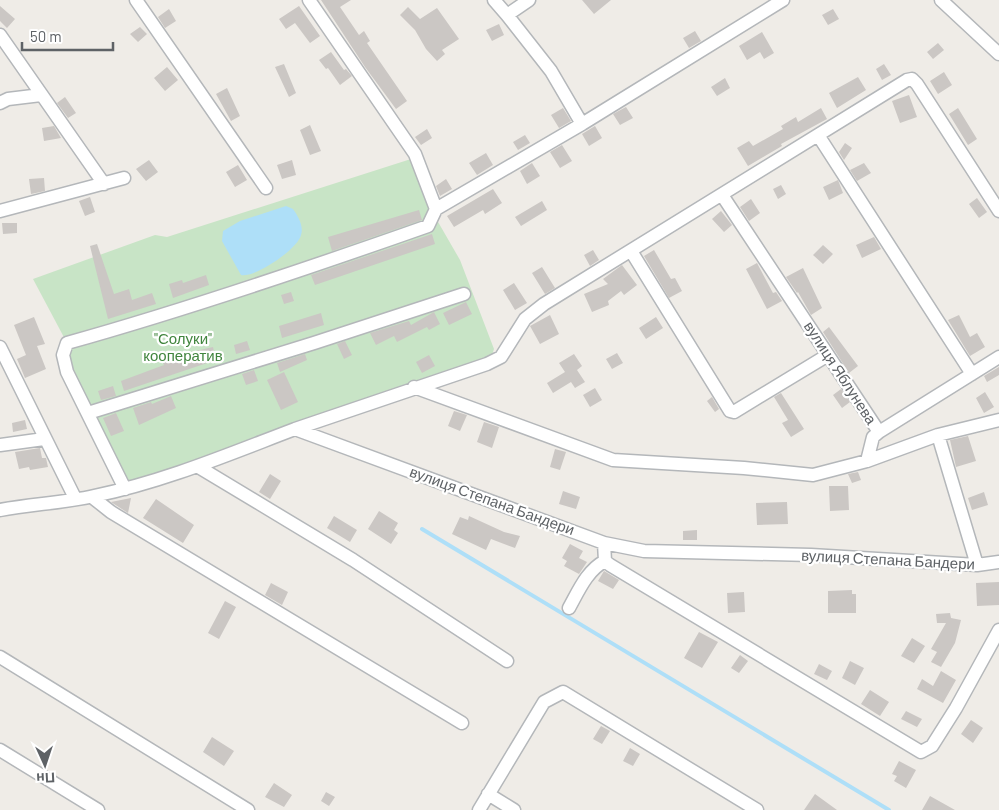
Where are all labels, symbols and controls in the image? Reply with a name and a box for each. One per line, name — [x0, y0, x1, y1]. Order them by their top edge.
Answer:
scale bar — [22, 20, 114, 52]
text: 50 m — [30, 27, 62, 45]
street label: вулиця Яблунева — [801, 317, 881, 428]
park label: "Солуки" кооператив — [143, 329, 223, 364]
street label: вулиця Степана Бандери — [408, 462, 577, 538]
street label: вулиця Степана Бандери — [801, 545, 975, 573]
north arrow — [20, 740, 70, 790]
text: Пн — [36, 770, 55, 787]

